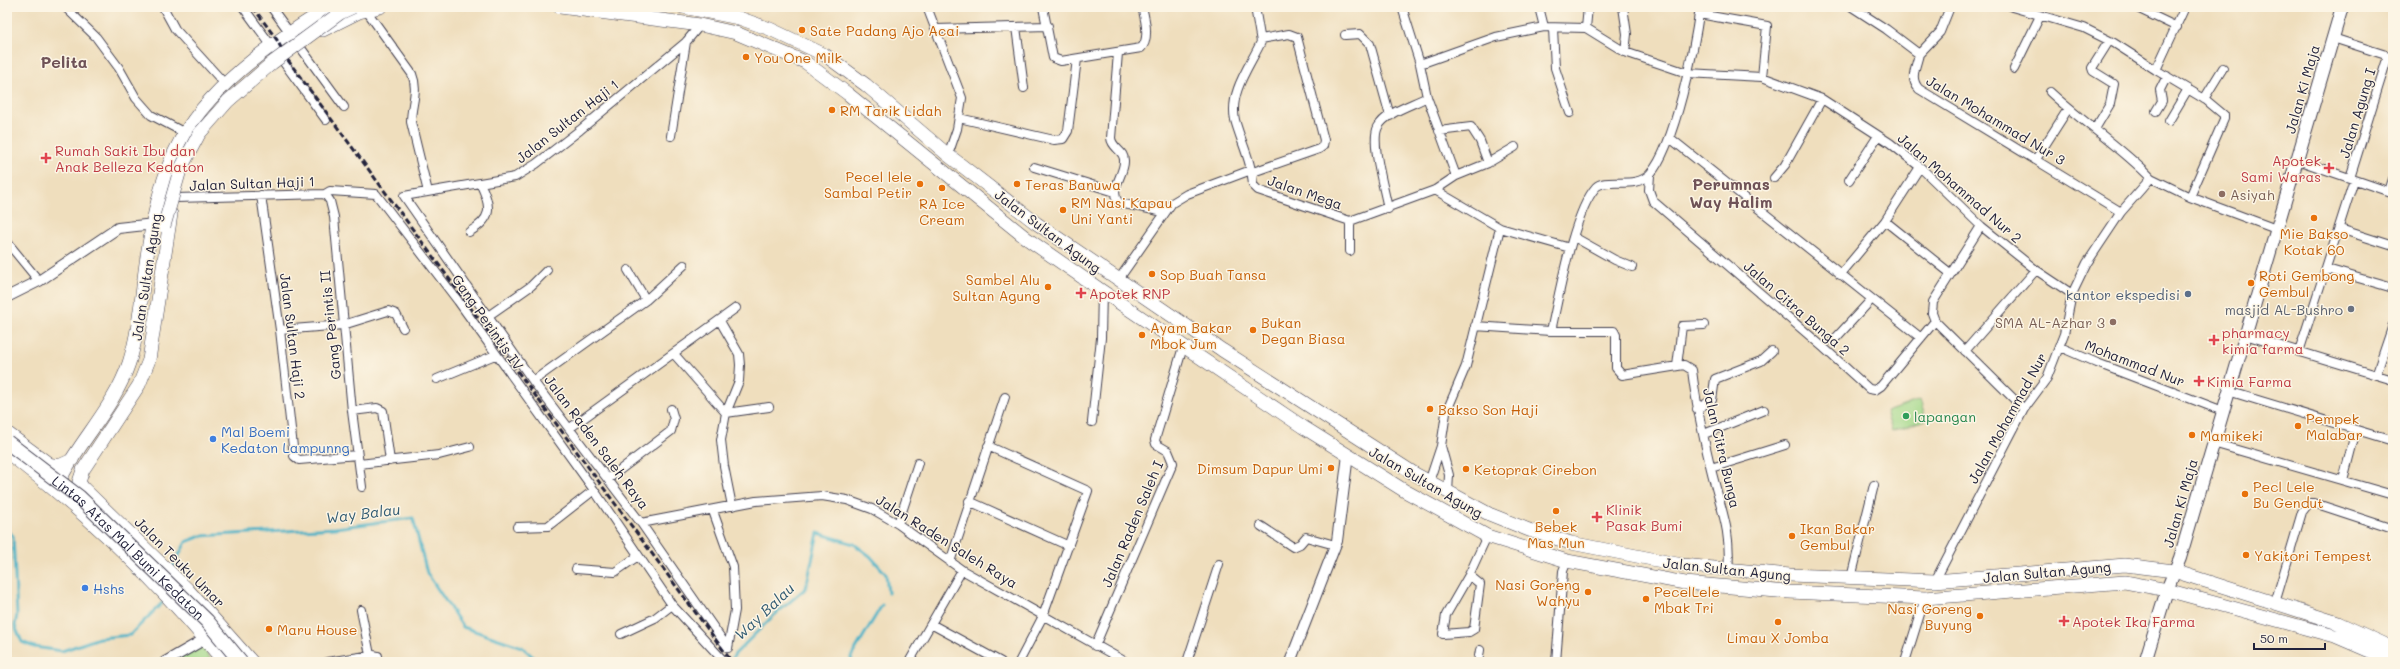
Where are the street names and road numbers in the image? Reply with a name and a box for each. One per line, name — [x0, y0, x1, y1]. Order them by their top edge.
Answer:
street label: Jalan Ki Maja — [2280, 42, 2324, 136]
street label: Jalan Agung I — [2334, 66, 2380, 160]
street label: Jalan Mohammad Nur 3 — [1923, 71, 2069, 169]
street label: Jalan Sultan Haji 1 — [512, 75, 622, 167]
street label: Jalan Mohammad Nur 2 — [1894, 129, 2026, 247]
street label: Jalan Mega — [1265, 170, 1345, 214]
street label: Jalan Sultan Haji 1 — [189, 171, 315, 195]
street label: Jalan Sultan Agung — [991, 185, 1105, 277]
street label: Jalan Sultan Agung — [127, 212, 165, 342]
street label: Jalan Citra Bunga 2 — [1740, 257, 1854, 359]
street label: Gang Perintis II — [315, 269, 345, 381]
street label: Gang Perintis IV — [448, 270, 528, 374]
street label: Jalan Sultan Haji 2 — [276, 272, 310, 400]
street label: Mohammad Nur — [2082, 335, 2188, 391]
street label: Jalan Mohammad Nur — [1963, 349, 2051, 487]
street label: Jalan Raden Saleh Raya — [540, 371, 654, 513]
street label: Jalan Citra Bunga — [1699, 386, 1745, 510]
street label: Jalan Sultan Agung — [1366, 442, 1486, 522]
street label: Jalan Ki Maja — [2158, 456, 2202, 550]
street label: Jalan Raden Saleh I — [1097, 458, 1167, 590]
street label: Lintas Atas Mal Bumi Kedaton — [49, 471, 209, 623]
street label: Jalan Raden Saleh Raya — [873, 490, 1021, 592]
street label: Jalan Teuku Umar — [131, 513, 229, 611]
street label: Jalan Sultan Agung — [1662, 553, 1792, 585]
street label: Jalan Sultan Agung — [1982, 557, 2112, 587]

